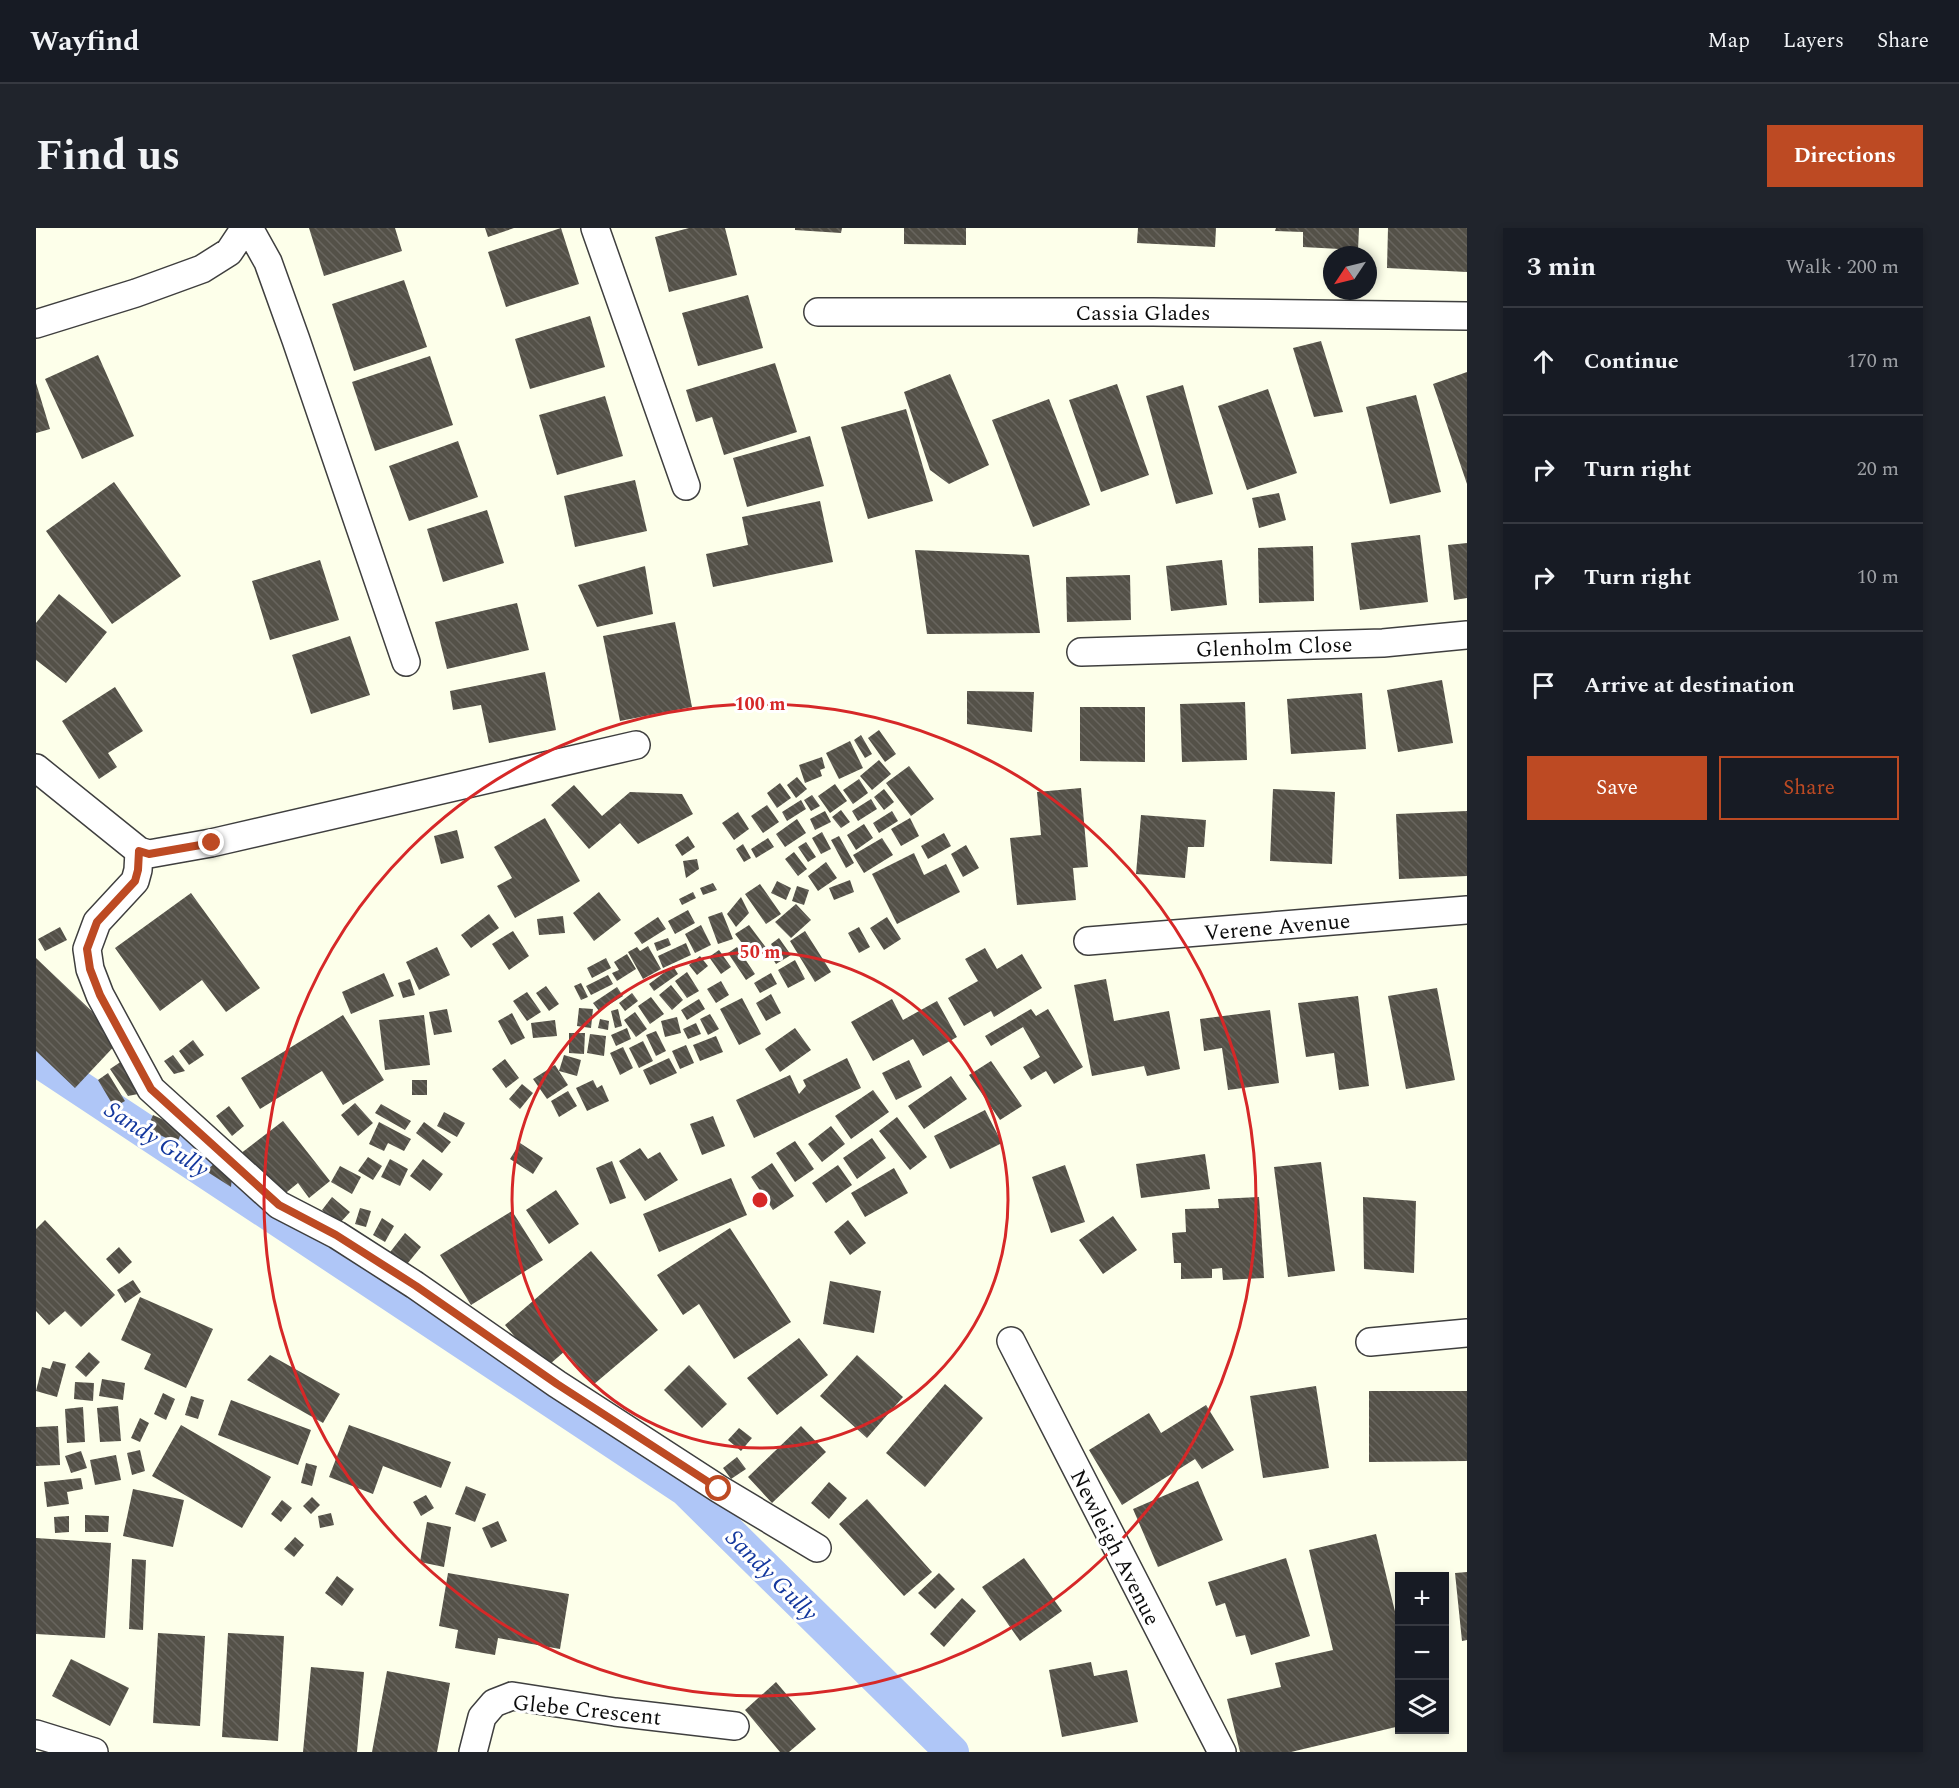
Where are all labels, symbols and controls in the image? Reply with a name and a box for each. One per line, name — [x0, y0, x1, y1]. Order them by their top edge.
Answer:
text: Wayfind — [30, 20, 139, 63]
text: Map — [1708, 25, 1750, 57]
text: Layers — [1783, 25, 1844, 57]
text: Share — [1877, 25, 1929, 57]
text: Find us — [36, 125, 180, 188]
button: Directions — [1767, 125, 1923, 187]
north arrow — [1323, 246, 1377, 300]
text: 3 min — [1527, 247, 1596, 287]
text: Walk · 200 m — [1786, 252, 1899, 282]
street label: Cassia Glades — [1075, 297, 1211, 330]
icon: ahead — [1527, 345, 1560, 378]
text: Continue — [1584, 345, 1679, 378]
text: 170 m — [1847, 346, 1899, 376]
icon: right — [1527, 453, 1560, 486]
text: Turn right — [1584, 453, 1691, 486]
text: 20 m — [1857, 454, 1899, 484]
icon: right — [1527, 561, 1560, 594]
text: Turn right — [1584, 561, 1691, 594]
text: 10 m — [1857, 562, 1899, 592]
street label: Glenholm Close — [1195, 628, 1353, 667]
icon: arrive — [1527, 669, 1560, 702]
text: Arrive at destination — [1584, 669, 1795, 702]
text: 100 m — [734, 691, 786, 718]
button: Save — [1527, 756, 1707, 820]
button: Share — [1719, 756, 1899, 820]
route end — [198, 829, 224, 855]
street label: Verene Avenue — [1203, 905, 1352, 950]
text: 50 m — [740, 939, 780, 966]
water label: Sandy Gully — [97, 1093, 216, 1187]
centre of rings — [750, 1190, 770, 1210]
street label: Newleigh Avenue — [1061, 1464, 1168, 1632]
route start — [705, 1475, 731, 1501]
water label: Sandy Gully — [717, 1521, 826, 1630]
map controls — [1395, 1572, 1449, 1734]
button: + — [1395, 1572, 1449, 1626]
button: − — [1395, 1626, 1449, 1680]
button: layers — [1395, 1680, 1449, 1734]
street label: Glebe Crescent — [511, 1686, 663, 1735]

